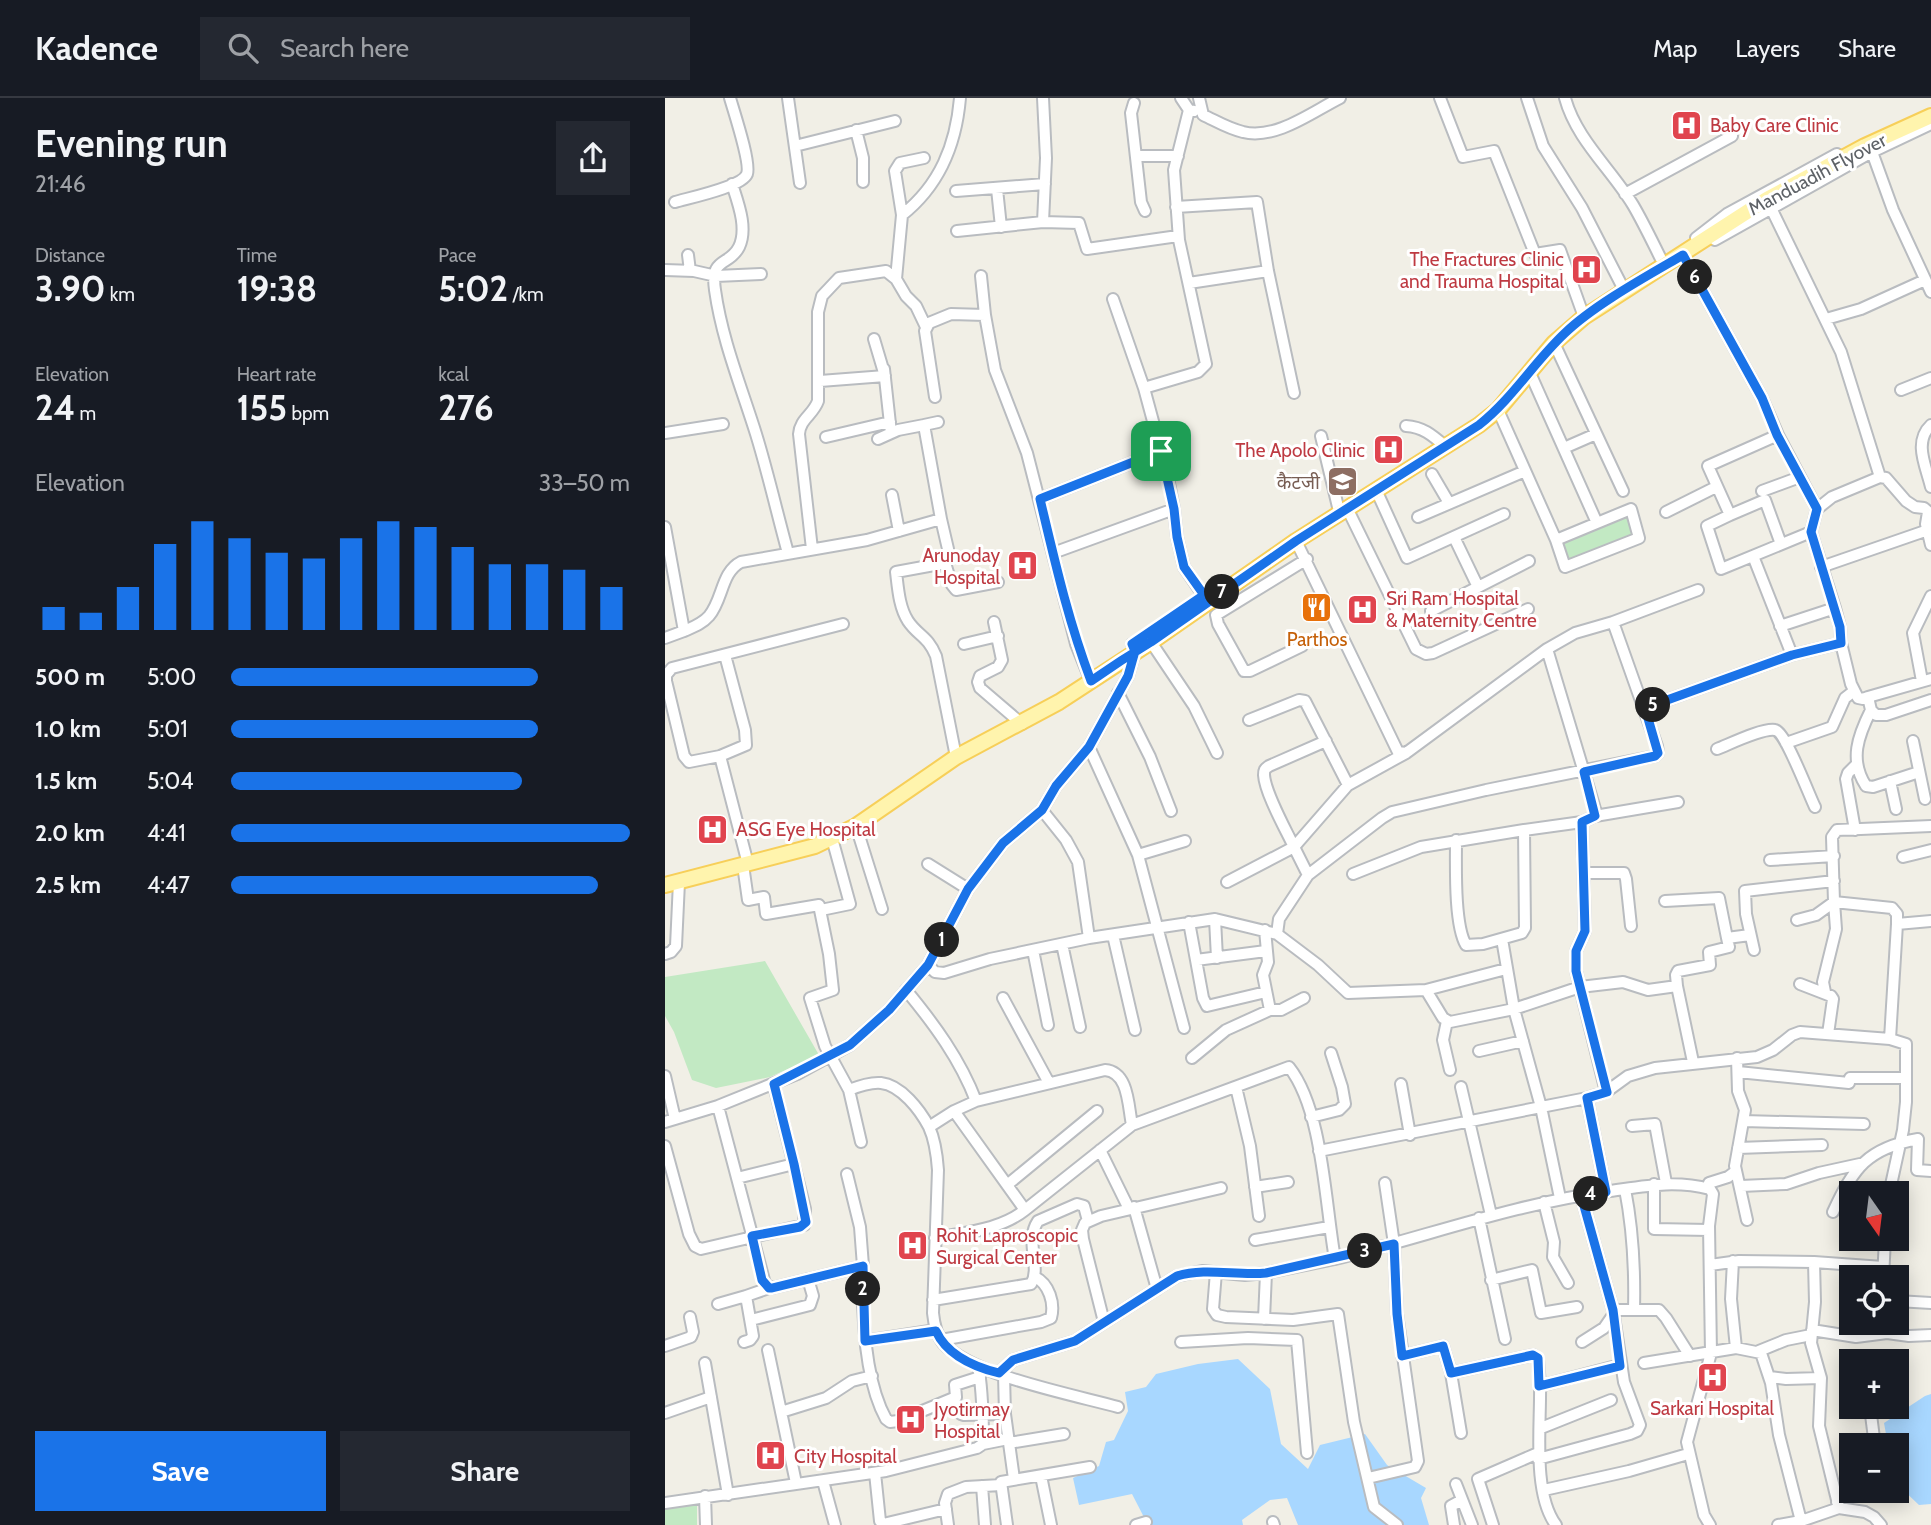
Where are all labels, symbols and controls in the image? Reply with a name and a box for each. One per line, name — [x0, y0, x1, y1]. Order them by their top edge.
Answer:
search box — [200, 17, 690, 80]
text: Kadence — [35, 28, 158, 68]
icon: search — [224, 29, 262, 67]
text: Search here — [280, 32, 409, 64]
text: Map — [1653, 34, 1697, 63]
text: Layers — [1735, 34, 1800, 63]
text: Share — [1838, 34, 1896, 63]
hospital icon: Baby Care Clinic — [1670, 108, 1704, 142]
place label: Baby Care Clinic — [1710, 114, 1839, 137]
text: Evening run — [35, 120, 228, 167]
button: share — [556, 121, 630, 195]
street label: Manduadih Flyover — [1744, 128, 1890, 220]
text: 21:46 — [35, 170, 86, 198]
text: Distance — [35, 244, 105, 267]
text: Time — [237, 244, 277, 267]
text: Pace — [438, 244, 476, 267]
place label: The Fractures Clinic and Trauma Hospital — [1400, 248, 1565, 293]
hospital icon: The Fractures Clinic and Trauma Hospital — [1570, 253, 1604, 287]
pin: 6 — [1677, 260, 1713, 294]
text: 6 — [1689, 265, 1700, 288]
text: 3.90 — [35, 267, 106, 310]
text: 19:38 — [237, 267, 317, 310]
text: 5:02 — [438, 267, 508, 310]
text: km — [106, 283, 135, 306]
text: /km — [508, 283, 544, 306]
text: Elevation — [35, 363, 109, 386]
text: Heart rate — [237, 363, 316, 386]
text: kcal — [438, 363, 469, 386]
text: 24 — [35, 386, 75, 429]
text: 155 — [237, 386, 287, 429]
text: 276 — [438, 386, 494, 429]
text: m — [75, 402, 96, 425]
text: bpm — [287, 402, 329, 425]
pin — [1131, 421, 1191, 481]
icon: arrive — [1142, 432, 1180, 470]
hospital icon: The Apolo Clinic — [1371, 433, 1405, 467]
place label: The Apolo Clinic — [1235, 439, 1365, 462]
school or university icon: कैटजी — [1326, 465, 1360, 499]
text: Elevation — [35, 469, 125, 497]
text: 33–50 m — [539, 469, 630, 497]
place label: कैटजी — [1277, 471, 1321, 494]
place label: Arunoday Hospital — [922, 544, 1001, 589]
hospital icon: Arunoday Hospital — [1006, 549, 1040, 583]
pin: 7 — [1205, 574, 1239, 610]
text: 7 — [1217, 580, 1226, 603]
place label: Sri Ram Hospital & Maternity Centre — [1386, 587, 1537, 632]
restaurant icon: Parthos — [1300, 591, 1334, 625]
hospital icon: Sri Ram Hospital & Maternity Centre — [1346, 592, 1380, 626]
place label: Parthos — [1287, 628, 1348, 651]
text: 500 m — [35, 663, 105, 691]
text: 5:00 — [147, 663, 196, 691]
pin: 5 — [1635, 688, 1671, 722]
text: 5 — [1647, 693, 1658, 716]
text: 1.0 km — [35, 715, 101, 743]
text: 5:01 — [147, 715, 188, 743]
text: 1.5 km — [35, 767, 97, 795]
text: 5:04 — [147, 767, 194, 795]
hospital icon: ASG Eye Hospital — [696, 812, 730, 846]
place label: ASG Eye Hospital — [736, 818, 876, 841]
text: 2.0 km — [35, 819, 105, 847]
text: 4:41 — [147, 819, 186, 847]
text: 2.5 km — [35, 871, 101, 899]
text: 4:47 — [147, 871, 190, 899]
pin: 1 — [925, 922, 959, 958]
text: 1 — [938, 928, 945, 951]
pin: 4 — [1573, 1176, 1609, 1212]
north arrow — [1839, 1181, 1909, 1251]
map controls — [1839, 1181, 1909, 1503]
text: 4 — [1585, 1182, 1596, 1205]
place label: Rohit Laproscopic Surgical Center — [936, 1224, 1078, 1269]
hospital icon: Rohit Laproscopic Surgical Center — [896, 1229, 930, 1263]
pin: 3 — [1347, 1234, 1383, 1268]
text: 3 — [1359, 1239, 1370, 1262]
button: locate — [1839, 1265, 1909, 1335]
pin: 2 — [845, 1272, 881, 1306]
text: 2 — [857, 1277, 868, 1300]
button: + — [1839, 1349, 1909, 1419]
hospital icon: Sarkari Hospital — [1695, 1360, 1729, 1394]
place label: Sarkari Hospital — [1650, 1397, 1775, 1420]
place label: Jyotirmay Hospital — [933, 1398, 1010, 1443]
hospital icon: Jyotirmay Hospital — [894, 1403, 928, 1437]
button: Save — [35, 1431, 326, 1511]
button: Share — [340, 1431, 630, 1511]
button: − — [1839, 1433, 1909, 1503]
hospital icon: City Hospital — [754, 1439, 788, 1473]
place label: City Hospital — [794, 1445, 897, 1468]

